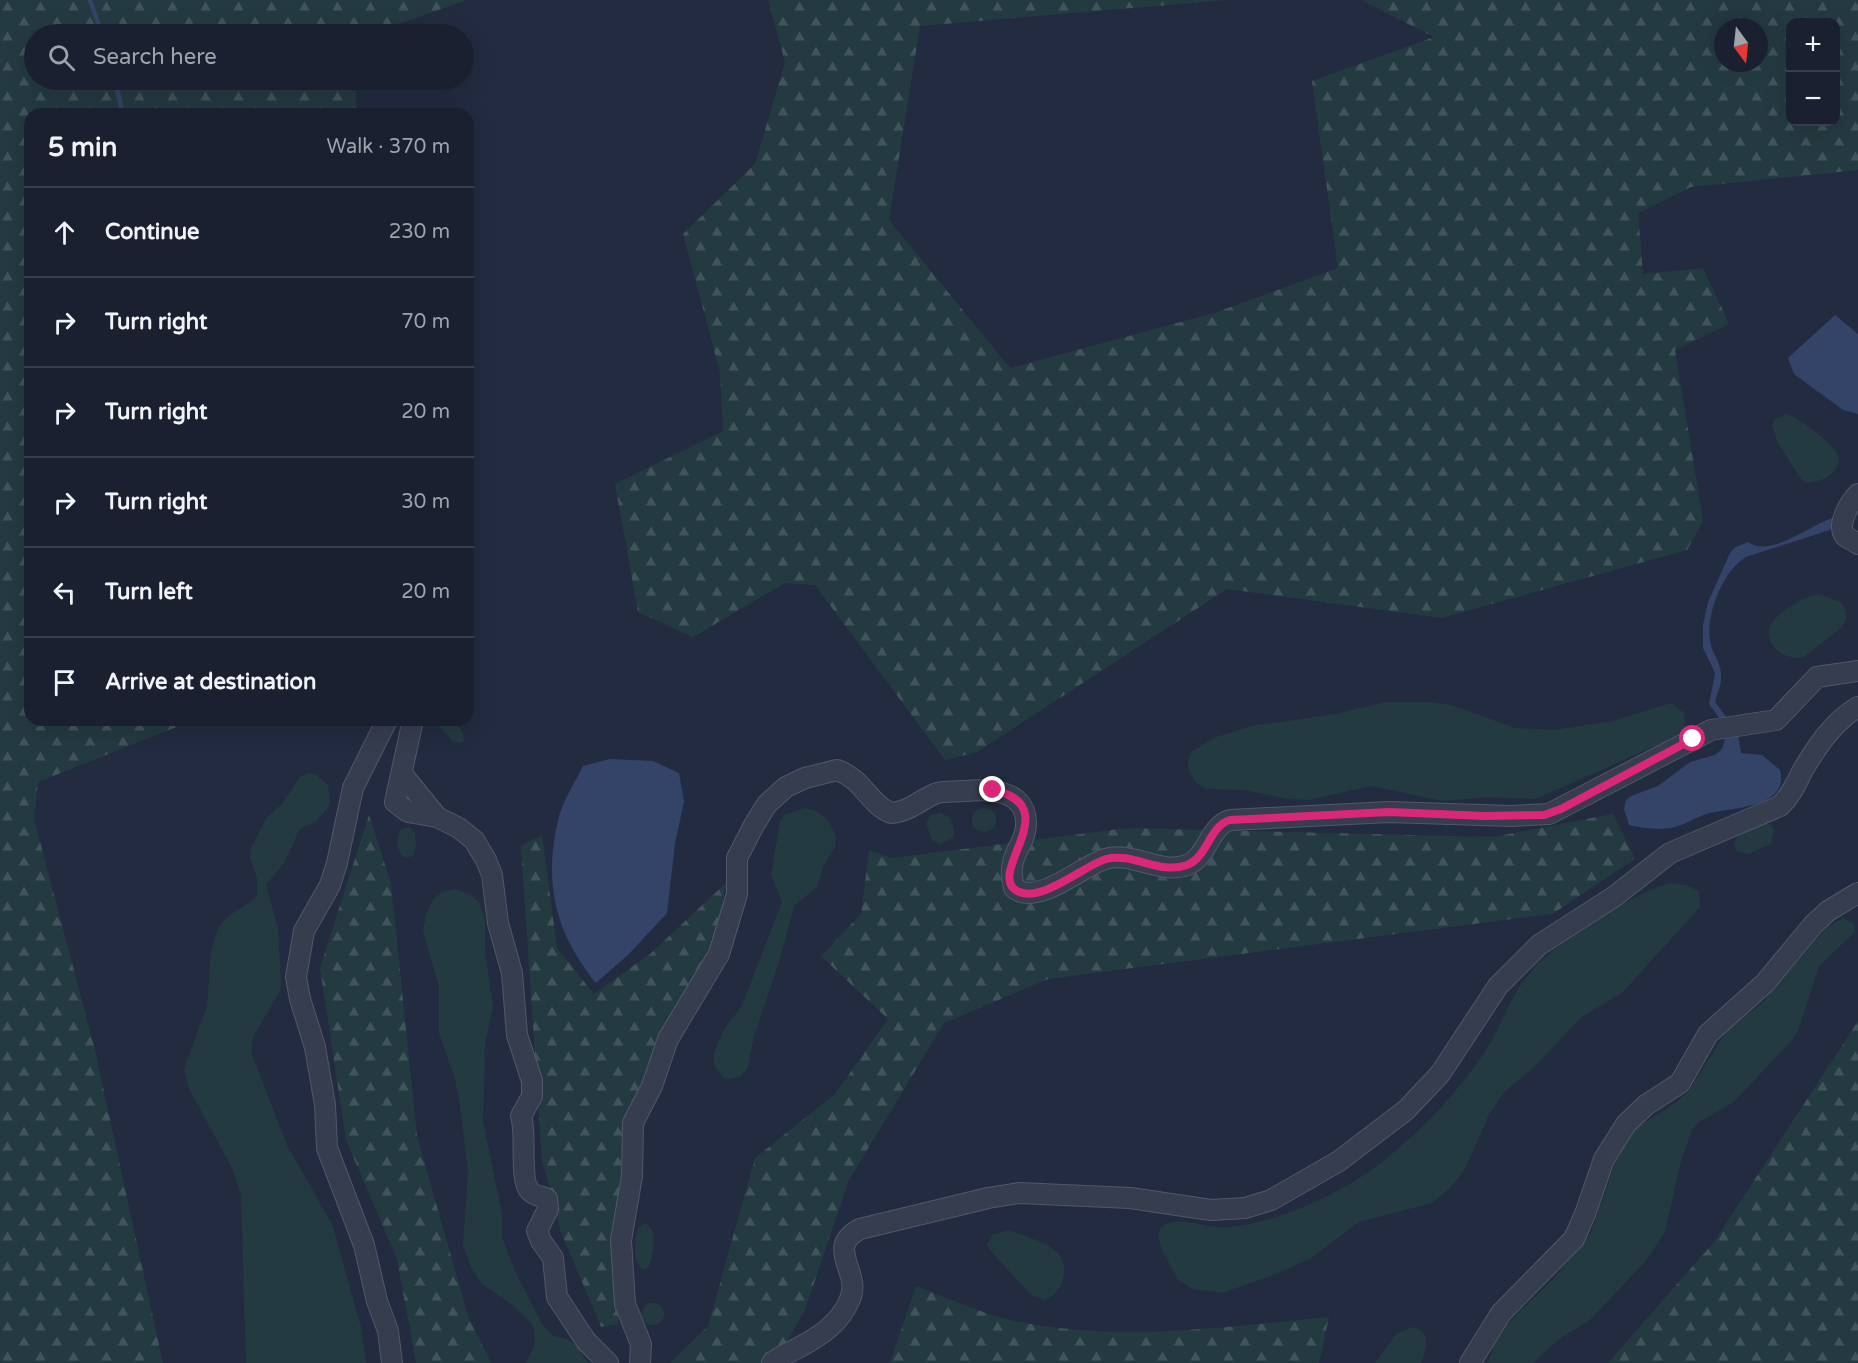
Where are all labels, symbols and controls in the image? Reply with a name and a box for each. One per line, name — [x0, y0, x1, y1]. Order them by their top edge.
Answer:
north arrow — [1714, 18, 1768, 72]
map controls — [1786, 18, 1840, 126]
button: + — [1786, 18, 1840, 72]
search box — [24, 24, 474, 90]
icon: search — [45, 41, 78, 74]
text: Search here — [93, 44, 217, 70]
button: − — [1786, 72, 1840, 126]
text: 5 min — [48, 132, 117, 163]
text: Walk · 370 m — [327, 135, 450, 159]
icon: ahead — [48, 216, 81, 249]
text: Continue — [105, 219, 200, 245]
text: 230 m — [389, 220, 450, 244]
icon: right — [48, 306, 81, 339]
text: Turn right — [105, 309, 207, 335]
text: 70 m — [401, 310, 450, 334]
icon: right — [48, 396, 81, 429]
text: Turn right — [105, 399, 207, 425]
text: 20 m — [401, 400, 450, 424]
icon: right — [48, 486, 81, 519]
text: Turn right — [105, 489, 207, 515]
text: 30 m — [401, 490, 450, 514]
icon: left — [48, 576, 81, 609]
text: Turn left — [105, 579, 193, 605]
text: 20 m — [401, 580, 450, 604]
icon: arrive — [48, 666, 81, 699]
text: Arrive at destination — [105, 669, 316, 695]
route start — [1679, 725, 1705, 751]
route end — [979, 776, 1005, 802]

